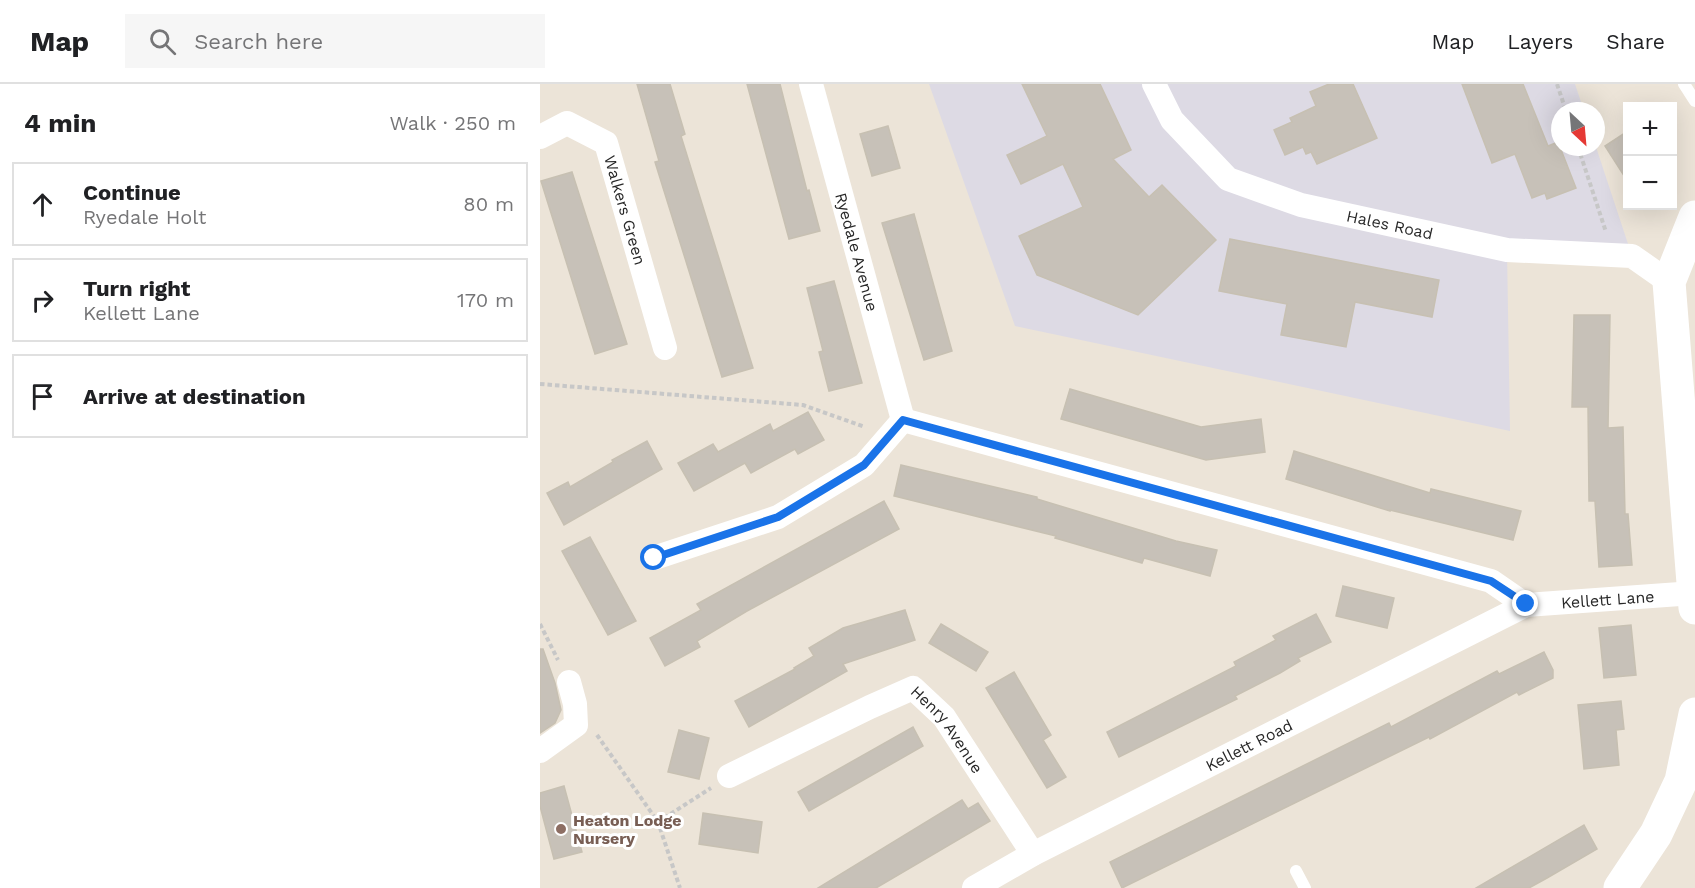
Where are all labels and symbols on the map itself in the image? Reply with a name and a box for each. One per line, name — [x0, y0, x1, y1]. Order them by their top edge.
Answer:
north arrow — [1551, 102, 1605, 156]
street label: Walkers Green — [601, 153, 650, 267]
street label: Ryedale Avenue — [832, 190, 882, 313]
street label: Hales Road — [1345, 206, 1435, 243]
route start — [640, 544, 666, 570]
street label: Kellett Lane — [1560, 586, 1655, 612]
route end — [1512, 590, 1538, 616]
street label: Henry Avenue — [907, 682, 987, 777]
street label: Kellett Road — [1202, 715, 1296, 775]
place label: Heaton Lodge Nursery — [573, 811, 681, 848]
marker: Heaton Lodge Nursery — [554, 822, 568, 836]

